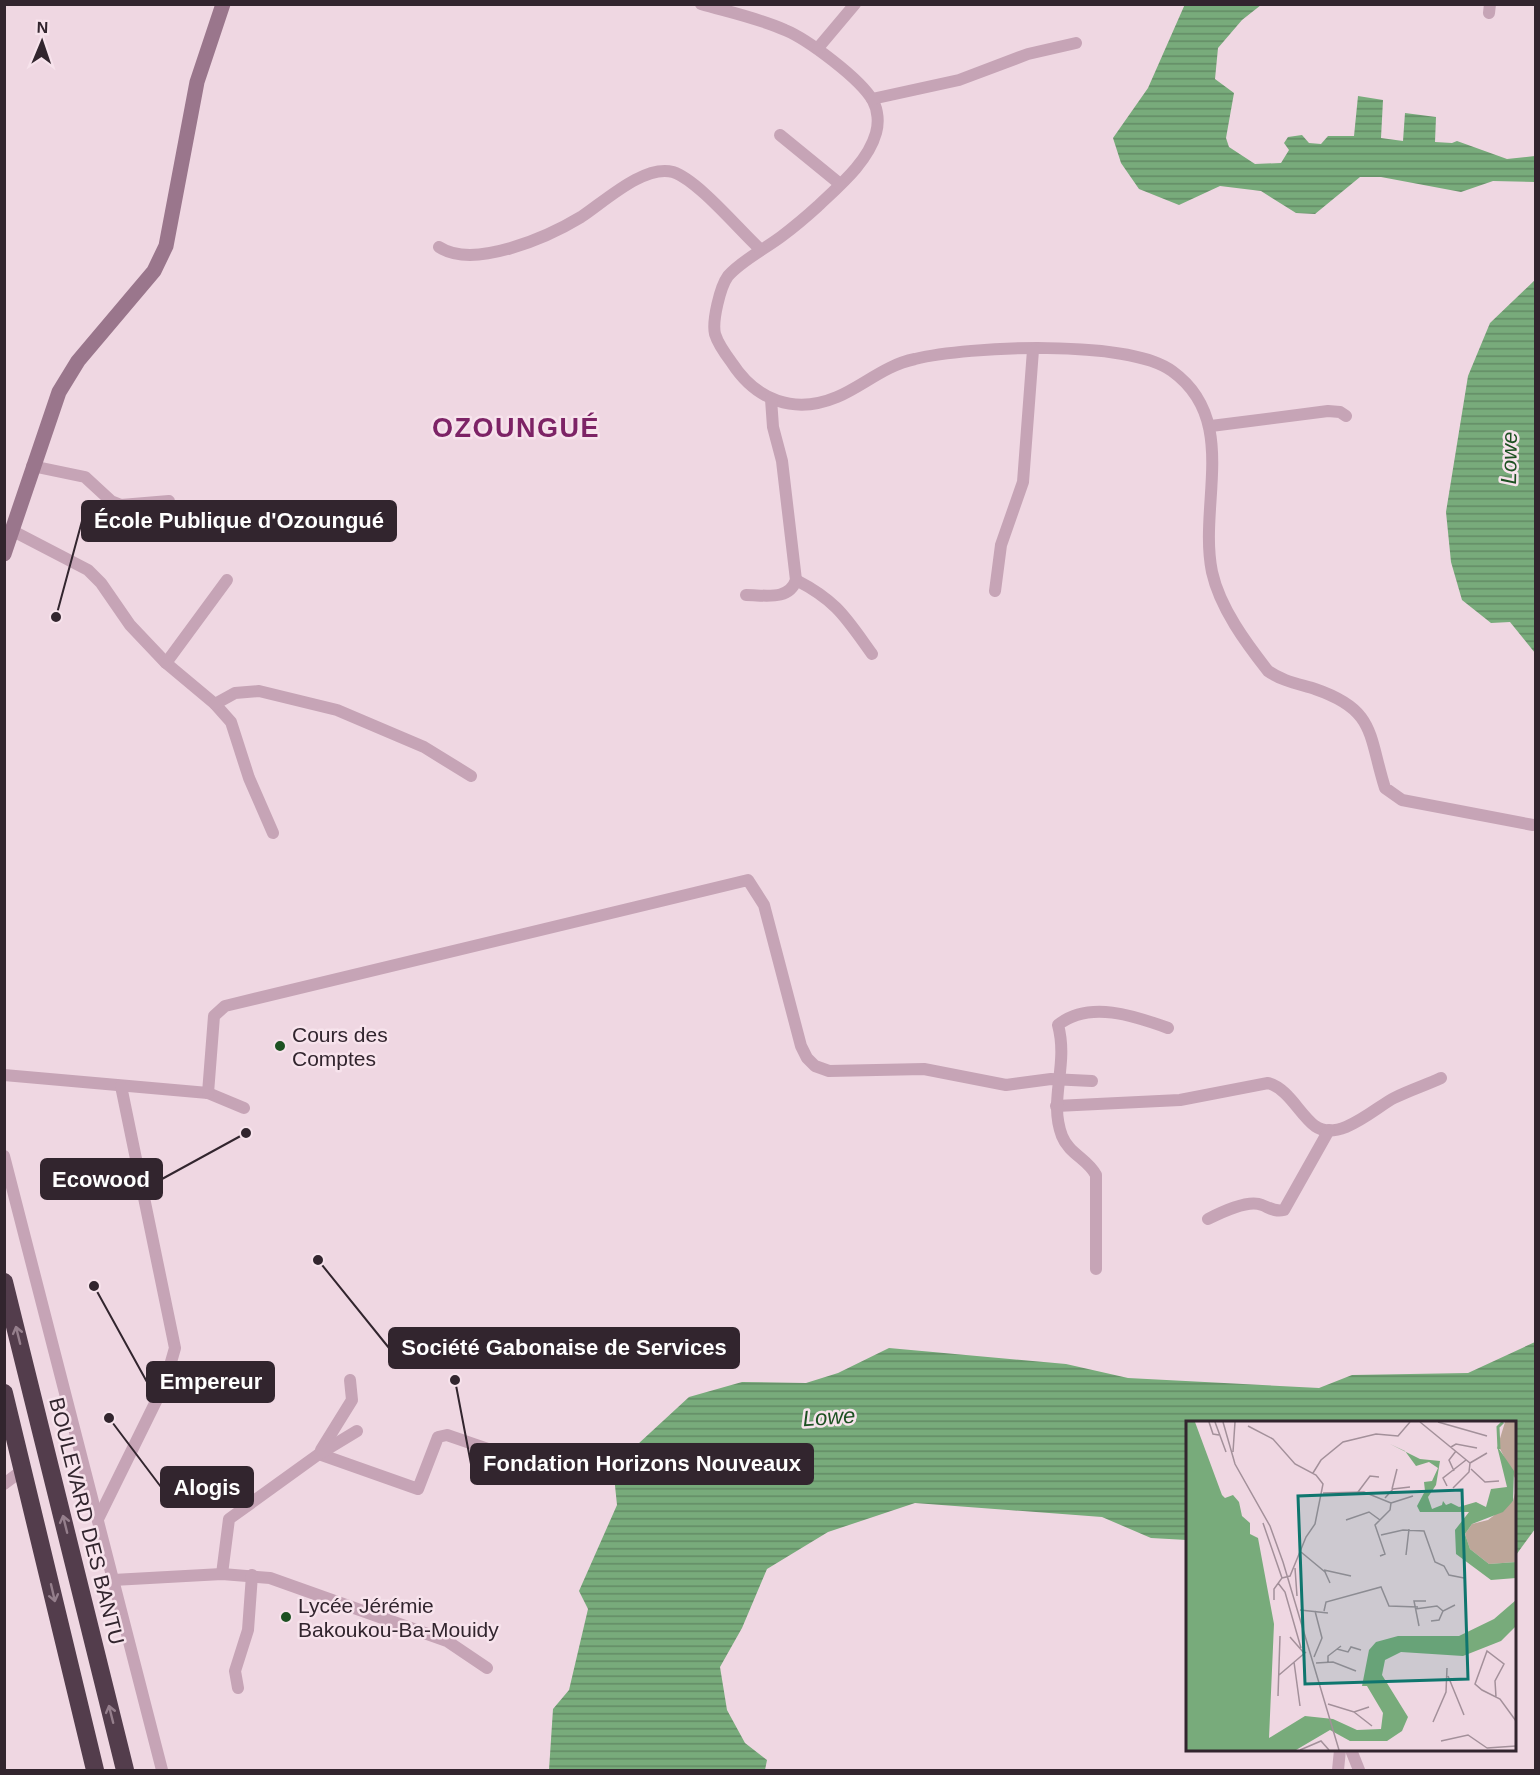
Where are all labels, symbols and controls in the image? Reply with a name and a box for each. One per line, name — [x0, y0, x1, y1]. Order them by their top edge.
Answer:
north arrow — [12, 12, 72, 72]
text: N — [36, 19, 49, 36]
district label: OZOUNGUÉ — [432, 412, 600, 443]
water label: Lowe — [1496, 431, 1522, 485]
callout: École Publique d'Ozoungué — [82, 501, 396, 541]
text: École Publique d'Ozoungué — [94, 508, 384, 533]
place label: Cours des Comptes — [292, 1023, 388, 1070]
marker: Cours des Comptes — [273, 1039, 287, 1053]
callout: Ecowood — [41, 1159, 162, 1199]
text: Ecowood — [52, 1167, 150, 1192]
one-way arrow — [11, 1326, 23, 1345]
callout: Société Gabonaise de Services — [389, 1328, 739, 1368]
text: Société Gabonaise de Services — [401, 1335, 727, 1360]
callout: Empereur — [147, 1362, 274, 1402]
text: Empereur — [160, 1369, 263, 1394]
street label: BOULEVARD DES BANTU — [45, 1395, 129, 1647]
water label: Lowe — [802, 1403, 856, 1431]
inset map — [1186, 1421, 1516, 1751]
callout: Fondation Horizons Nouveaux — [471, 1444, 813, 1484]
text: Fondation Horizons Nouveaux — [483, 1451, 802, 1476]
callout: Alogis — [161, 1467, 253, 1507]
text: Alogis — [173, 1475, 241, 1500]
one-way arrow — [59, 1515, 71, 1534]
one-way arrow — [47, 1583, 59, 1602]
place label: Lycée Jérémie Bakoukou-Ba-Mouidy — [298, 1594, 499, 1641]
marker: Lycée Jérémie Bakoukou-Ba-Mouidy — [279, 1610, 293, 1624]
one-way arrow — [104, 1704, 116, 1723]

